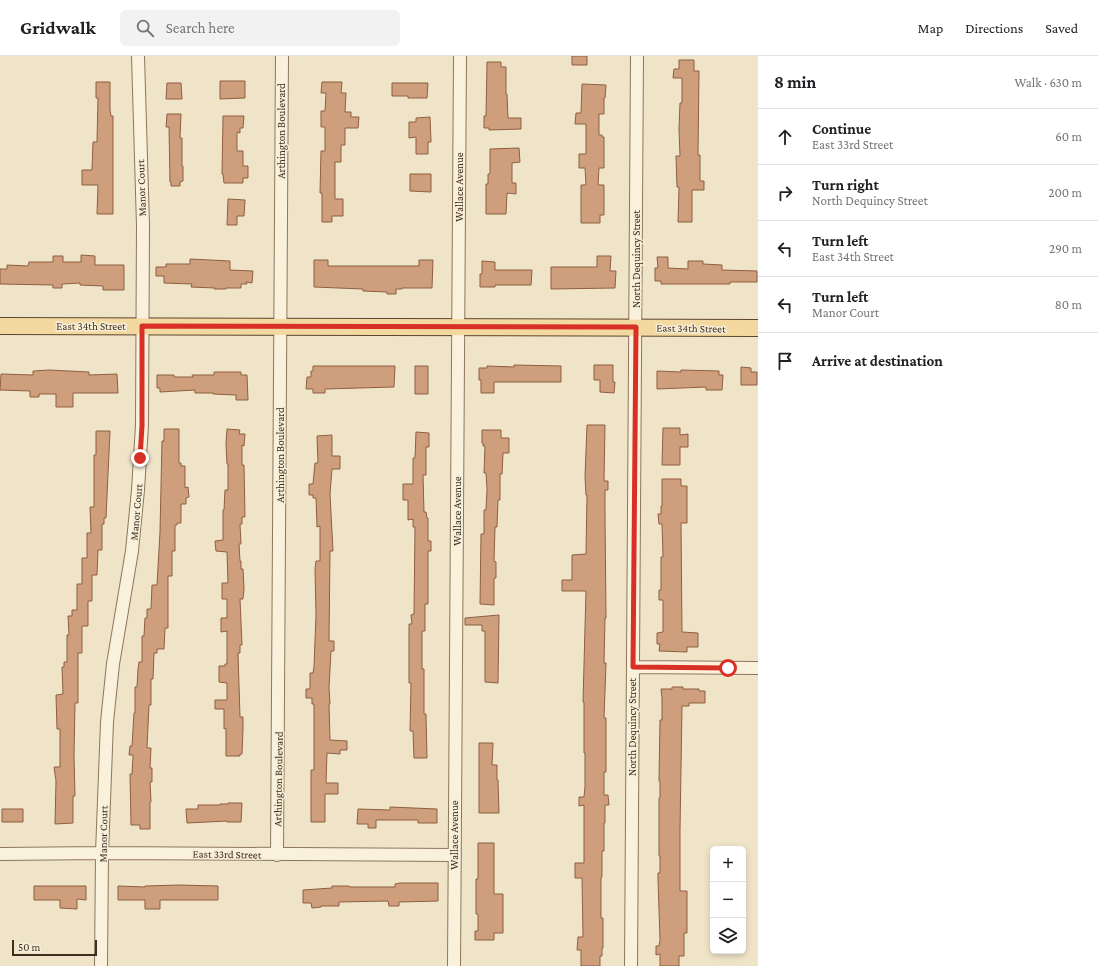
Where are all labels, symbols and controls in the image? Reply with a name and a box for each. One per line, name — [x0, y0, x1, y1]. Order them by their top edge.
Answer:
search box — [120, 10, 400, 46]
text: Gridwalk — [20, 17, 96, 38]
icon: search — [134, 17, 156, 39]
text: Search here — [166, 20, 235, 36]
text: Map — [918, 20, 943, 36]
text: Directions — [965, 20, 1023, 36]
text: Saved — [1045, 20, 1078, 36]
text: 8 min — [774, 73, 816, 92]
text: Walk · 630 m — [1014, 75, 1082, 90]
street label: Arthington Boulevard — [275, 83, 288, 179]
text: Continue — [812, 121, 871, 137]
icon: ahead — [774, 126, 796, 148]
text: 60 m — [1055, 129, 1082, 144]
text: East 33rd Street — [812, 137, 893, 152]
street label: Wallace Avenue — [453, 152, 465, 222]
street label: Manor Court — [134, 159, 148, 217]
text: Turn right — [812, 177, 879, 193]
icon: right — [774, 182, 796, 204]
text: 200 m — [1048, 185, 1082, 200]
text: North Dequincy Street — [812, 193, 928, 208]
street label: North Dequincy Street — [630, 210, 643, 308]
text: Turn left — [812, 233, 868, 249]
icon: left — [774, 238, 796, 260]
text: 290 m — [1049, 241, 1082, 256]
text: East 34th Street — [812, 249, 894, 264]
text: Turn left — [812, 289, 868, 305]
icon: left — [774, 294, 796, 316]
text: 80 m — [1055, 297, 1082, 312]
text: Manor Court — [812, 305, 879, 320]
street label: East 34th Street — [56, 320, 126, 332]
street label: East 34th Street — [656, 321, 726, 335]
icon: arrive — [774, 350, 796, 372]
text: Arrive at destination — [812, 353, 943, 369]
street label: Arthington Boulevard — [274, 407, 287, 503]
route end — [131, 449, 149, 467]
street label: Wallace Avenue — [451, 476, 463, 546]
street label: Manor Court — [128, 483, 144, 541]
route start — [719, 659, 737, 677]
street label: North Dequincy Street — [626, 678, 639, 776]
street label: Arthington Boulevard — [271, 731, 286, 827]
street label: Wallace Avenue — [448, 800, 460, 870]
street label: Manor Court — [97, 805, 110, 863]
map controls — [710, 846, 746, 954]
button: + — [710, 846, 746, 882]
street label: East 33rd Street — [193, 847, 262, 861]
button: − — [710, 882, 746, 918]
button: layers — [710, 918, 746, 954]
scale bar — [12, 938, 97, 957]
text: 50 m — [18, 941, 40, 953]

